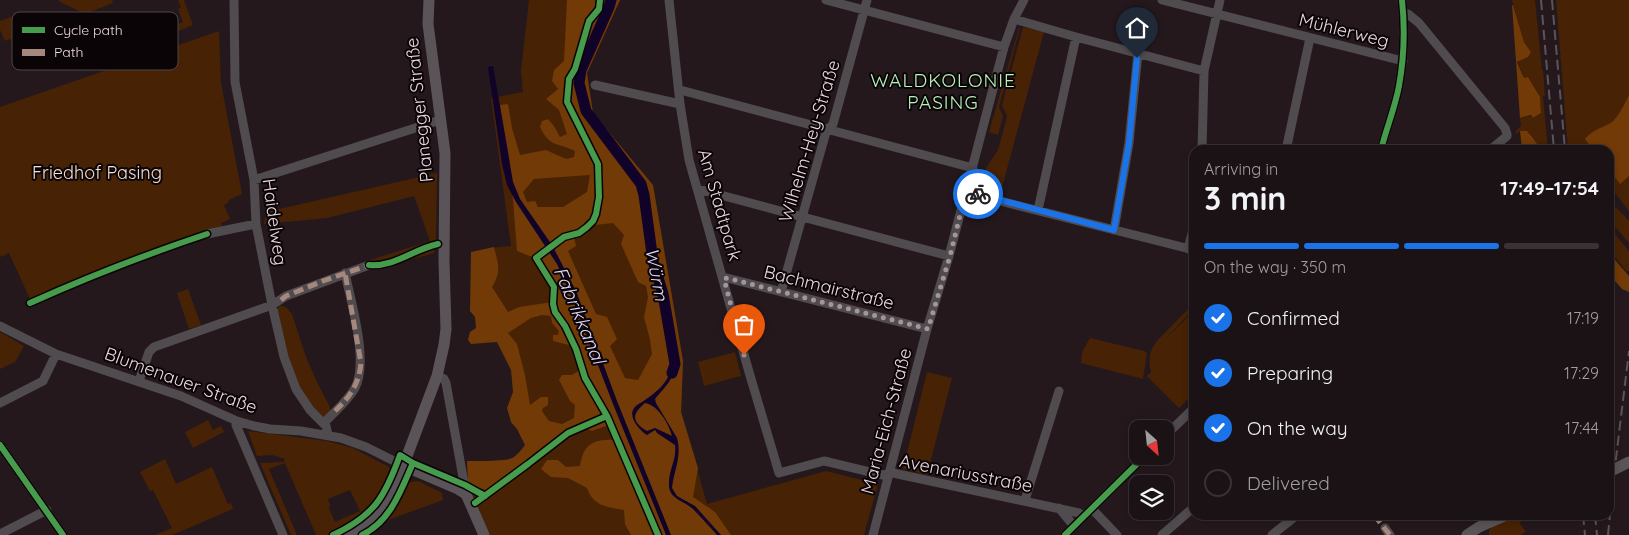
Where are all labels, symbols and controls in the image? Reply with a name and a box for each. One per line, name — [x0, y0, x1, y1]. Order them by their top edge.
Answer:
pin — [1116, 7, 1158, 58]
street label: Mühlerweg — [1297, 8, 1391, 52]
legend — [12, 12, 178, 70]
icon: home — [1123, 14, 1151, 42]
text: Cycle path — [54, 21, 123, 39]
street label: Planegger Straße — [400, 37, 438, 183]
text: Path — [54, 43, 83, 61]
street label: Wilhelm-Hey-Straße — [773, 57, 845, 225]
district label: WALDKOLONIE PASING — [870, 68, 1016, 114]
street label: Am Stadtpark — [693, 146, 747, 264]
text: Arriving in — [1204, 159, 1278, 179]
park label: Friedhof Pasing — [32, 161, 162, 184]
courier — [953, 169, 1003, 219]
text: 17:49–17:54 — [1500, 176, 1599, 200]
street label: Haidelweg — [258, 177, 292, 267]
text: 3 min — [1204, 178, 1286, 218]
icon: bike — [964, 180, 992, 208]
water label: Würm — [640, 245, 674, 303]
text: On the way · 350 m — [1204, 257, 1346, 277]
street label: Bachmairstraße — [761, 260, 897, 314]
water label: Fabrikkanal — [549, 263, 612, 370]
pin — [723, 304, 765, 355]
icon: check — [1204, 304, 1232, 332]
text: Confirmed — [1247, 306, 1340, 330]
text: 17:19 — [1567, 308, 1599, 328]
icon: bag — [730, 311, 758, 339]
street label: Blumenauer Straße — [101, 342, 261, 418]
street label: Maria-Eich-Straße — [855, 346, 917, 496]
icon: check — [1204, 359, 1232, 387]
text: Preparing — [1247, 361, 1333, 385]
text: 17:29 — [1564, 363, 1599, 383]
icon: check — [1204, 414, 1232, 442]
text: On the way — [1247, 416, 1348, 440]
text: 17:44 — [1565, 418, 1599, 438]
north arrow — [1129, 420, 1174, 465]
map controls — [1129, 420, 1174, 520]
street label: Avenariusstraße — [898, 449, 1034, 497]
text: Delivered — [1247, 471, 1330, 495]
button: layers — [1129, 475, 1174, 520]

